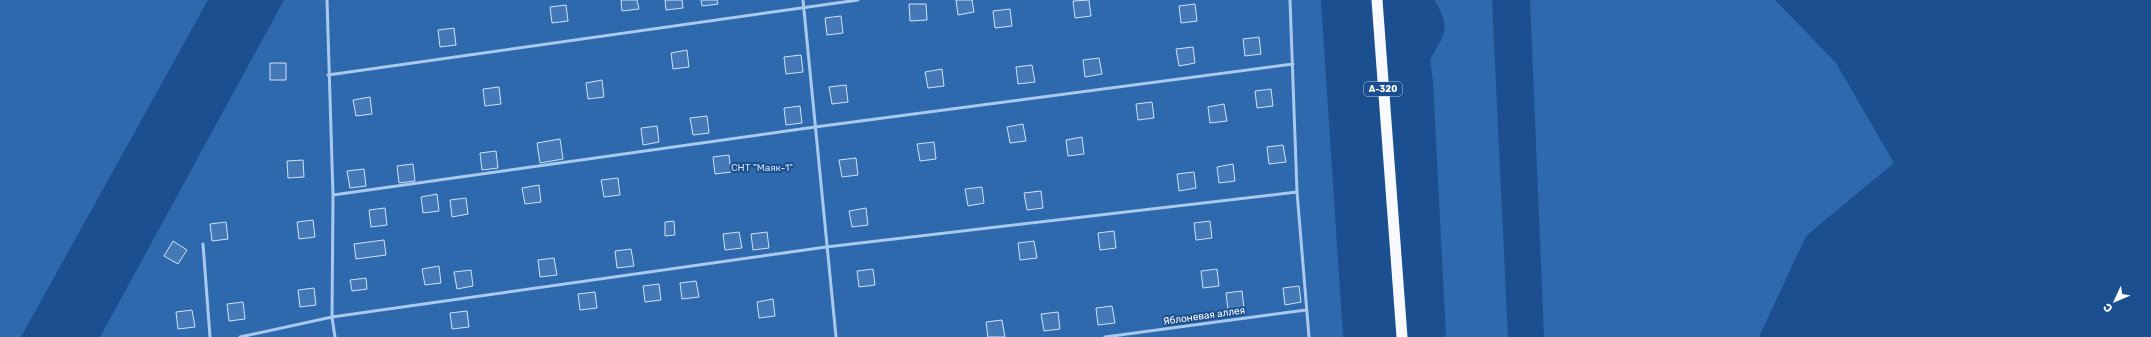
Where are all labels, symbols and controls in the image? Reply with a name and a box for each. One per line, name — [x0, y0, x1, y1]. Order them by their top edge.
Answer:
road number: А-320 — [1364, 82, 1402, 96]
park label: СНТ "Маяк-1" — [731, 162, 793, 174]
north arrow — [2095, 281, 2135, 321]
text: С — [2101, 300, 2116, 315]
street label: Яблоневая аллея — [1162, 304, 1246, 328]

